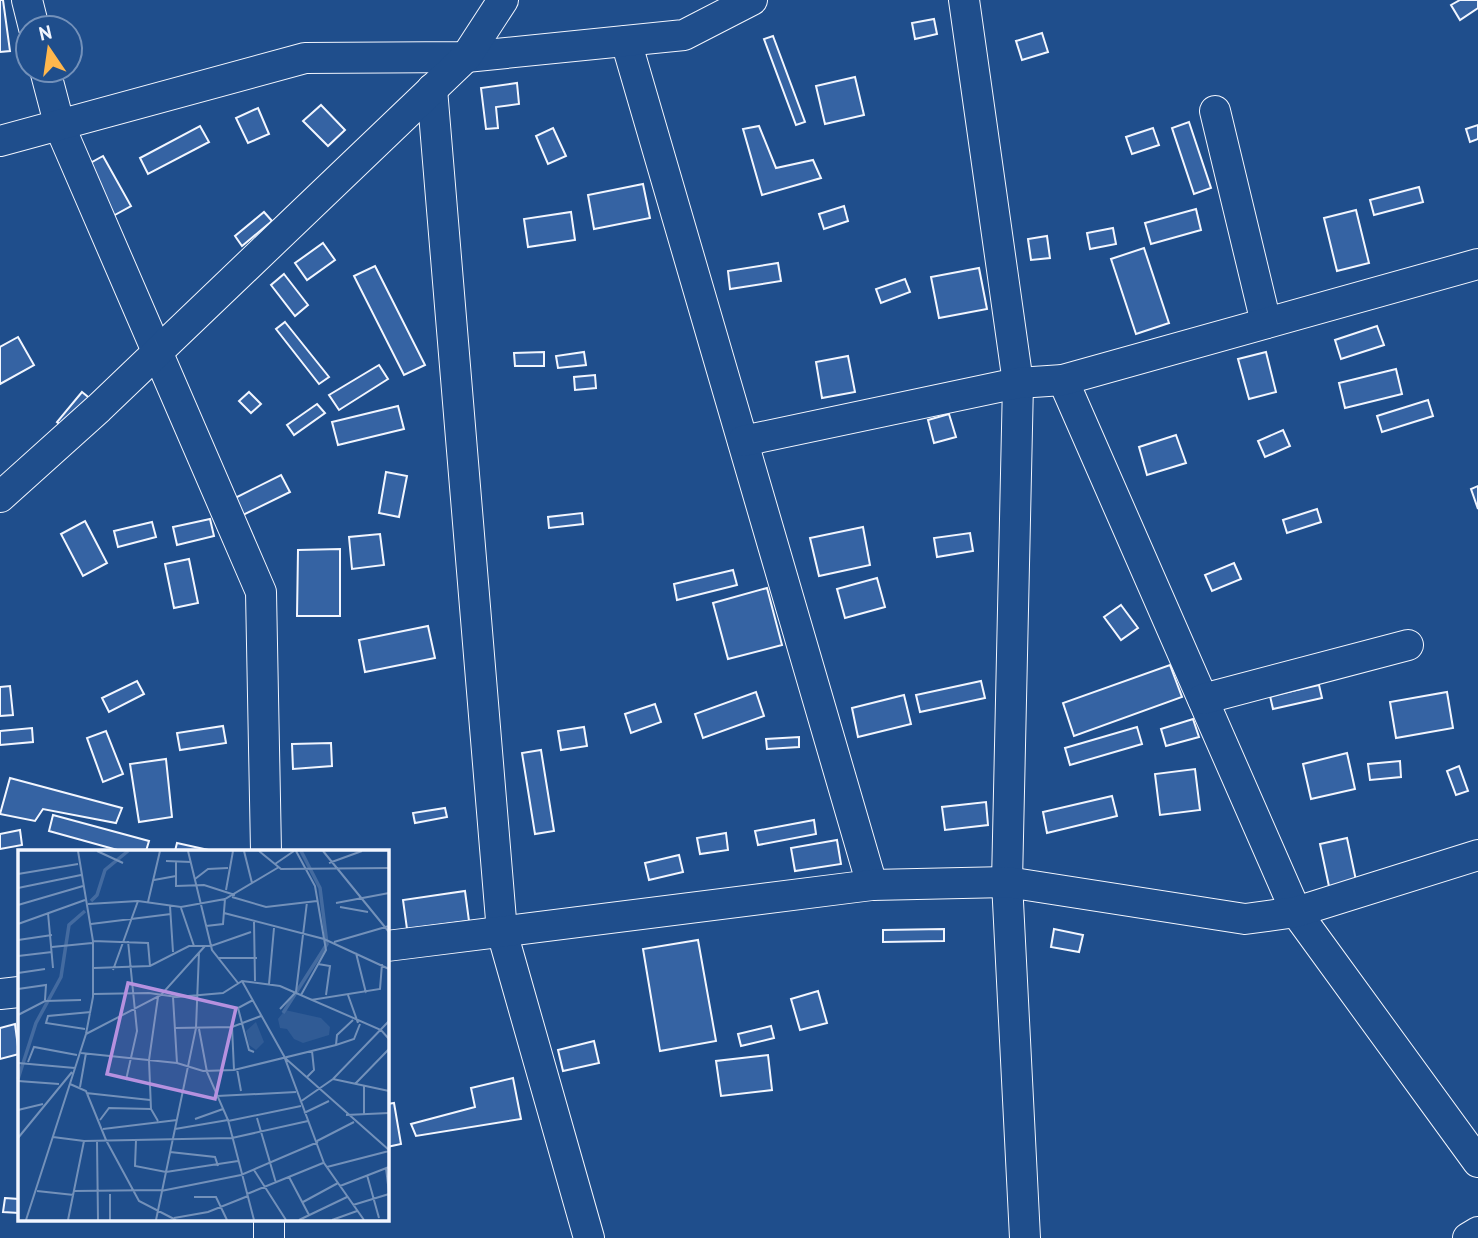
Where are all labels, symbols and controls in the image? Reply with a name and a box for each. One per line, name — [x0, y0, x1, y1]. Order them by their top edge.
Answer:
north arrow — [14, 14, 84, 84]
text: N — [36, 19, 54, 46]
inset map — [18, 850, 388, 1220]

